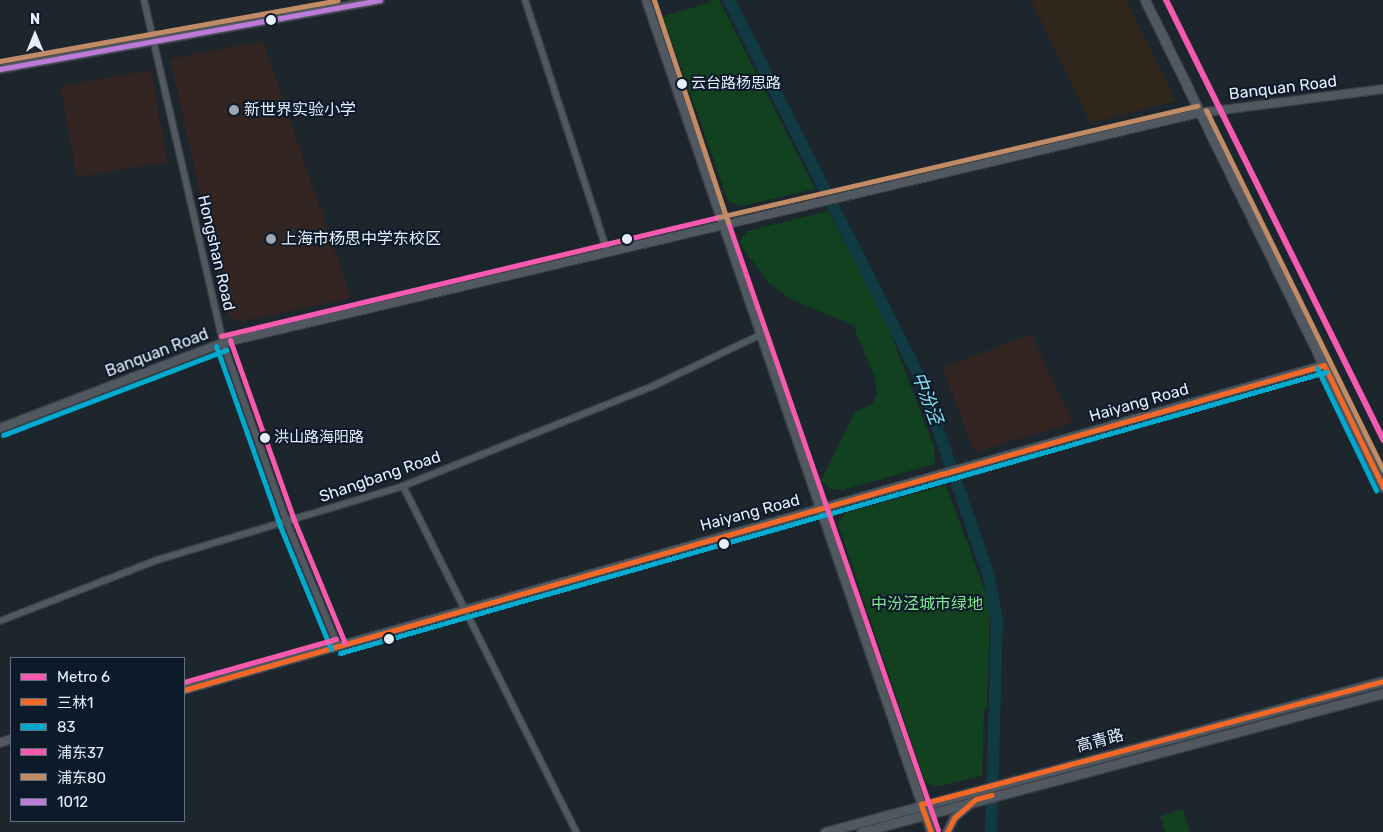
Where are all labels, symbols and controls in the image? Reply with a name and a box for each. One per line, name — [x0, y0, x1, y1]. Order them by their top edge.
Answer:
north arrow — [10, 10, 60, 60]
text: N — [30, 11, 40, 28]
unlabelled marker — [266, 15, 276, 25]
street label: Banquan Road — [1228, 72, 1338, 104]
place label: 云台路杨思路 — [691, 75, 781, 93]
marker: 云台路杨思路 — [677, 79, 687, 89]
place label: 新世界实验小学 — [244, 100, 356, 120]
marker: 新世界实验小学 — [228, 104, 240, 116]
street label: Hongshan Road — [193, 193, 239, 313]
place label: 上海市杨思中学东校区 — [281, 229, 441, 249]
marker: 上海市杨思中学东校区 — [265, 233, 277, 245]
unlabelled marker — [622, 234, 632, 244]
street label: Banquan Road — [103, 325, 211, 381]
water label: 中汾泾 — [907, 369, 947, 427]
street label: Haiyang Road — [1087, 380, 1191, 426]
place label: 洪山路海阳路 — [274, 429, 364, 447]
marker: 洪山路海阳路 — [260, 433, 270, 443]
street label: Shangbang Road — [317, 447, 443, 507]
street label: Haiyang Road — [698, 490, 802, 536]
unlabelled marker — [719, 539, 729, 549]
park label: 中汾泾城市绿地 — [871, 594, 983, 614]
unlabelled marker — [384, 634, 394, 644]
legend — [10, 657, 185, 822]
text: Metro 6 — [57, 668, 110, 686]
text: 三林1 — [57, 694, 93, 712]
text: 83 — [57, 718, 76, 736]
street label: 高青路 — [1074, 726, 1126, 756]
text: 浦东37 — [57, 744, 104, 762]
text: 浦东80 — [57, 769, 106, 787]
text: 1012 — [57, 793, 88, 811]

